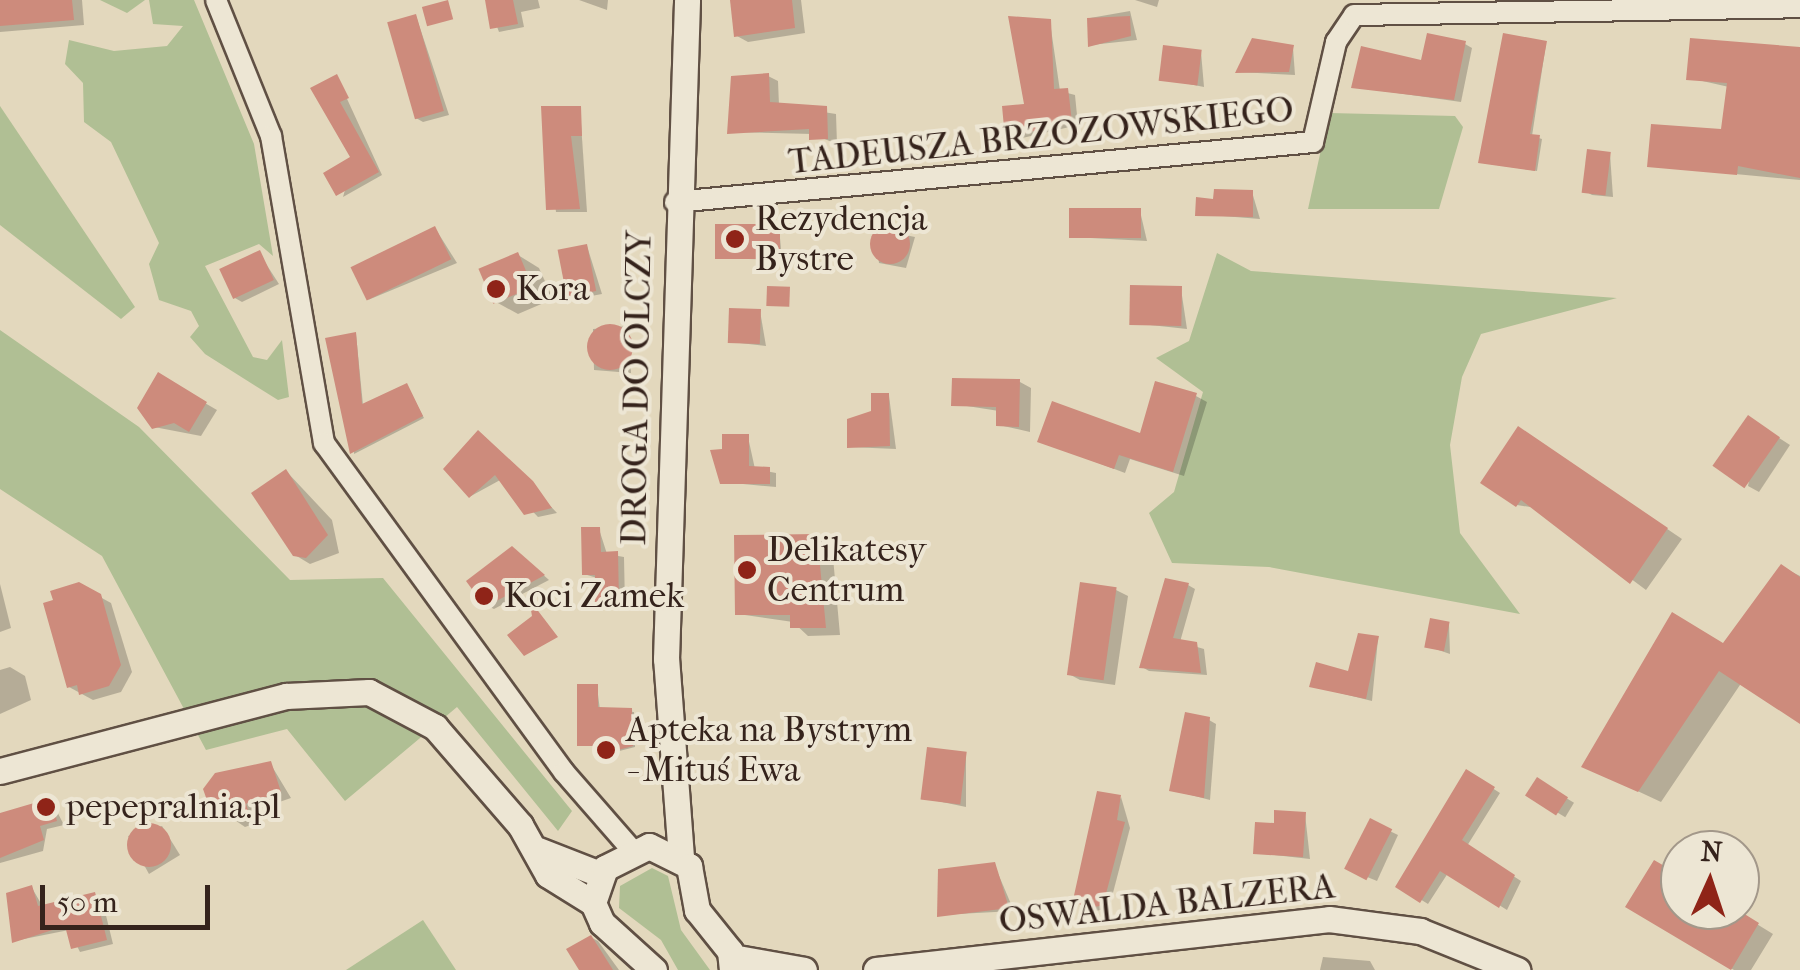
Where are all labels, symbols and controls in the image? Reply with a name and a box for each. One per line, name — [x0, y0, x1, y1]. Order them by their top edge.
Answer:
street label: TADEUSZA BRZOZOWSKIEGO — [786, 89, 1296, 183]
place label: Rezydencja Bystre — [755, 198, 927, 280]
marker: Rezydencja Bystre — [724, 228, 746, 250]
street label: DROGA DO OLCZY — [613, 230, 661, 546]
place label: Kora — [516, 268, 589, 310]
marker: Kora — [485, 278, 507, 300]
place label: Delikatesy Centrum — [767, 529, 926, 611]
marker: Delikatesy Centrum — [736, 559, 758, 581]
place label: Koci Zamek — [504, 575, 684, 617]
marker: Koci Zamek — [473, 585, 495, 607]
place label: Apteka na Bystrym - Mituś Ewa — [626, 709, 912, 791]
marker: Apteka na Bystrym - Mituś Ewa — [595, 739, 617, 761]
place label: pepepralnia.pl — [66, 786, 280, 828]
marker: pepepralnia.pl — [35, 796, 57, 818]
north arrow — [1660, 830, 1760, 930]
text: N — [1700, 835, 1723, 869]
scale bar — [45, 865, 215, 927]
street label: OSWALDA BALZERA — [997, 865, 1337, 943]
text: 50 m — [57, 885, 118, 920]

